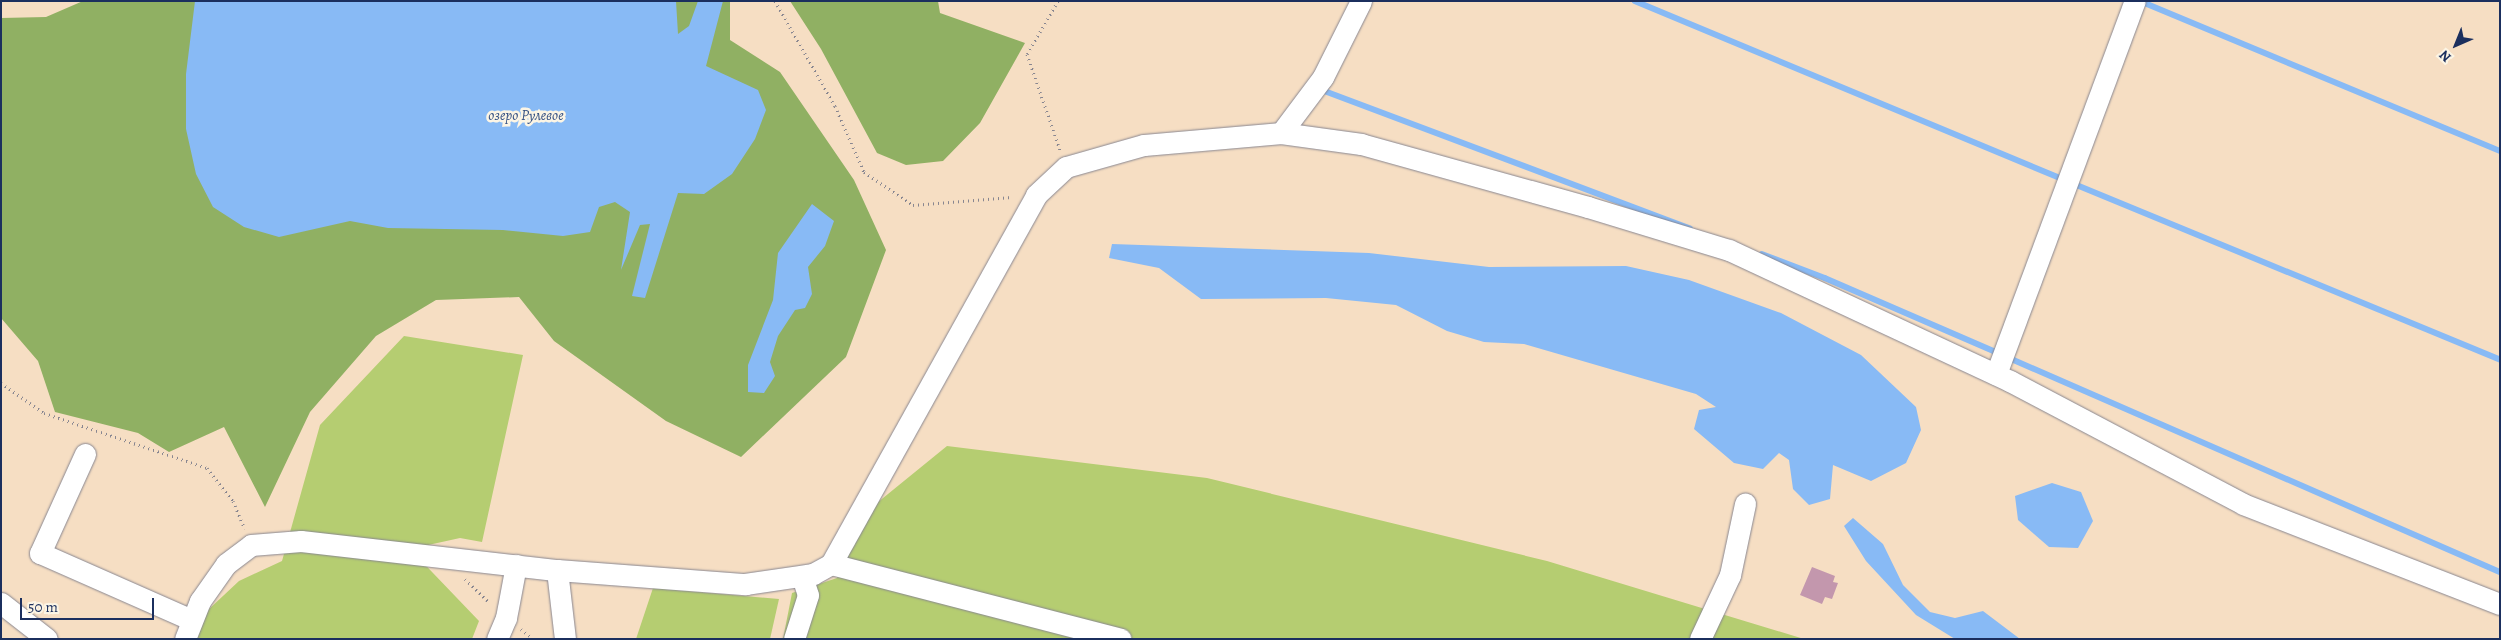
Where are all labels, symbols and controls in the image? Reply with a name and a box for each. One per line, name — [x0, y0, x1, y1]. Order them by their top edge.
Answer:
north arrow — [2431, 20, 2481, 70]
text: N — [2435, 46, 2456, 67]
water label: озеро Рулевое — [488, 107, 564, 125]
scale bar — [22, 588, 156, 620]
text: 50 m — [28, 597, 58, 617]

